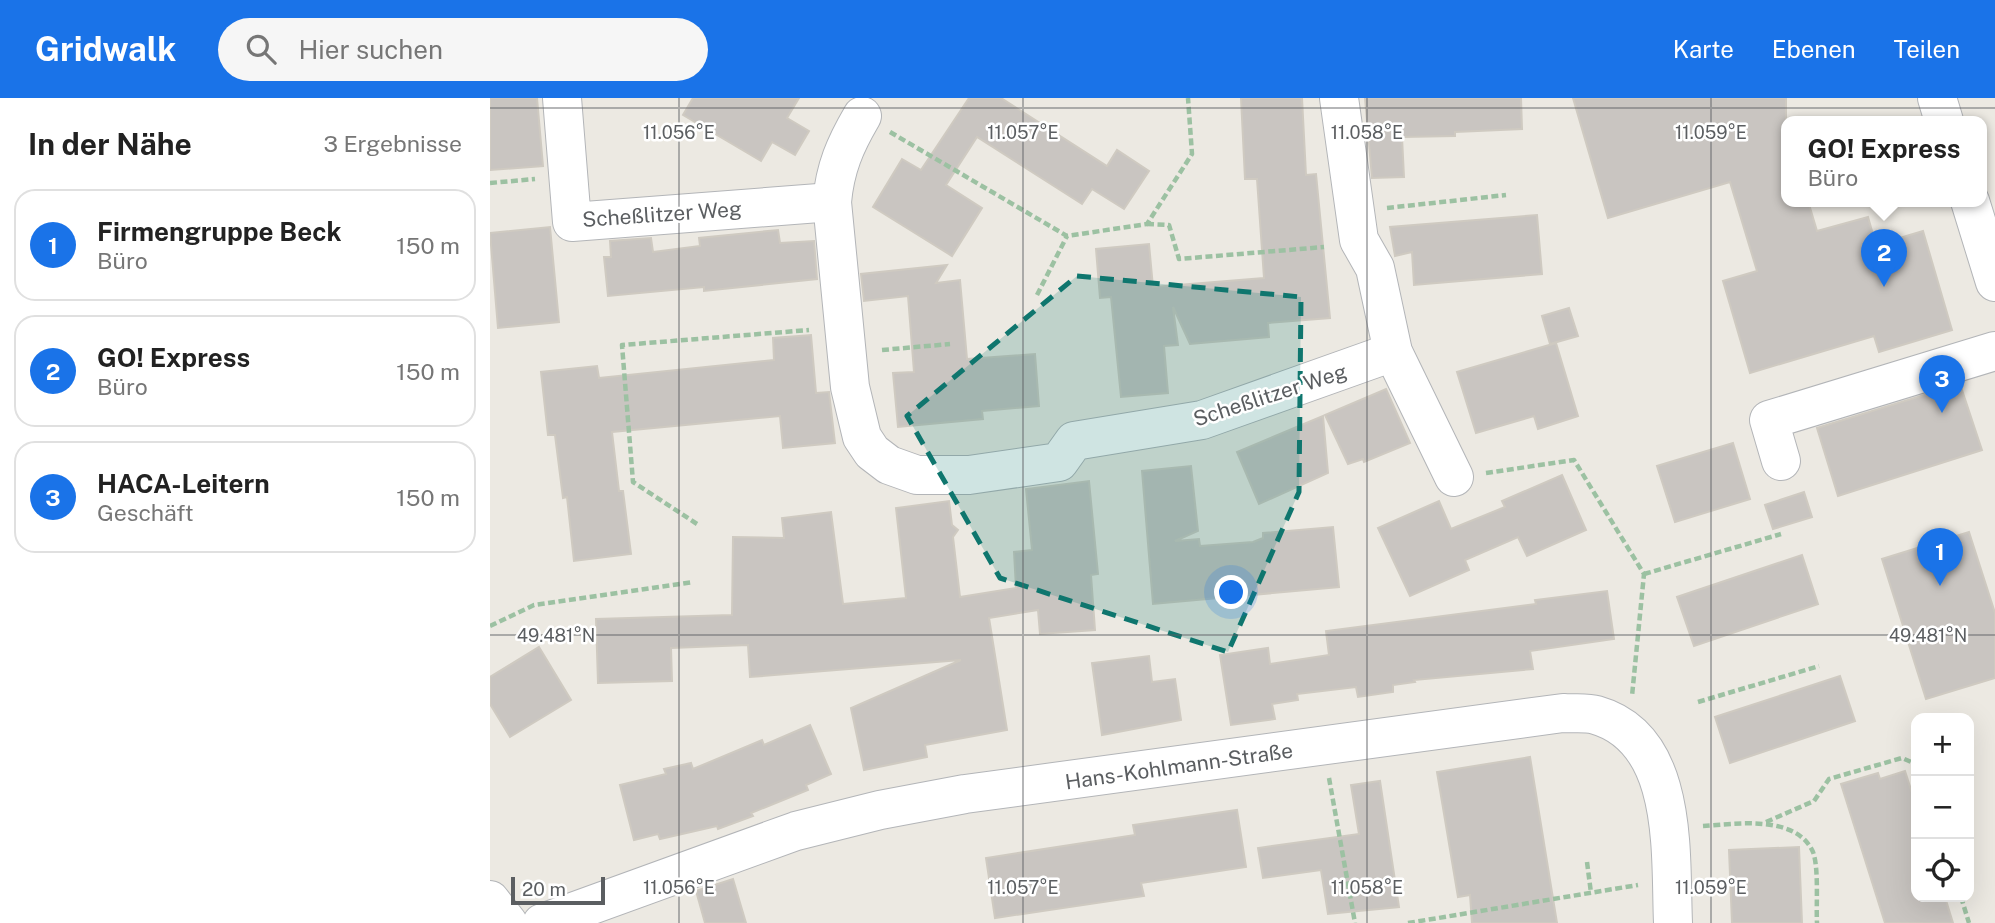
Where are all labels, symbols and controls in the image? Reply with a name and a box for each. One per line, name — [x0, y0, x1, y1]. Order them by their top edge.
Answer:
search box — [218, 18, 708, 81]
text: Gridwalk — [35, 30, 176, 68]
icon: search — [242, 30, 280, 68]
text: Hier suchen — [298, 34, 443, 65]
text: Karte — [1673, 35, 1734, 63]
text: Ebenen — [1772, 35, 1856, 63]
text: Teilen — [1894, 35, 1960, 63]
popup — [1781, 116, 1987, 207]
text: 11.056°E — [643, 122, 715, 143]
text: 11.057°E — [987, 122, 1059, 143]
text: 11.058°E — [1331, 122, 1403, 143]
text: 11.059°E — [1675, 122, 1747, 143]
text: In der Nähe — [28, 126, 192, 162]
text: 3 Ergebnisse — [323, 130, 462, 157]
text: GO! Express — [1807, 133, 1961, 164]
text: Büro — [1807, 164, 1858, 191]
street label: Scheßlitzer Weg — [581, 196, 743, 232]
text: Firmengruppe Beck — [97, 216, 342, 247]
pin: 2 — [1861, 229, 1907, 287]
text: 1 — [48, 232, 58, 259]
text: 150 m — [396, 232, 460, 259]
text: Büro — [97, 247, 148, 274]
text: GO! Express — [97, 342, 250, 373]
pin: 3 — [1919, 355, 1965, 413]
text: 2 — [46, 358, 60, 385]
text: 150 m — [396, 358, 460, 385]
street label: Scheßlitzer Weg — [1190, 358, 1350, 432]
text: Büro — [97, 373, 148, 400]
text: HACA-Leitern — [97, 468, 270, 499]
text: 3 — [45, 484, 61, 511]
text: 150 m — [396, 484, 460, 511]
text: Geschäft — [97, 499, 194, 526]
pin: 1 — [1917, 528, 1963, 586]
your location — [1214, 575, 1248, 609]
text: 49.481°N — [517, 625, 595, 646]
text: 49.481°N — [1889, 625, 1967, 646]
map controls — [1911, 713, 1974, 902]
button: + — [1911, 713, 1974, 776]
street label: Hans-Kohlmann-Straße — [1063, 738, 1295, 794]
button: − — [1911, 776, 1974, 839]
button: locate — [1911, 839, 1974, 902]
scale bar — [511, 874, 606, 906]
text: 11.056°E — [643, 877, 715, 898]
text: 11.057°E — [987, 877, 1059, 898]
text: 11.058°E — [1331, 877, 1403, 898]
text: 11.059°E — [1675, 877, 1747, 898]
text: 20 m — [522, 878, 566, 900]

